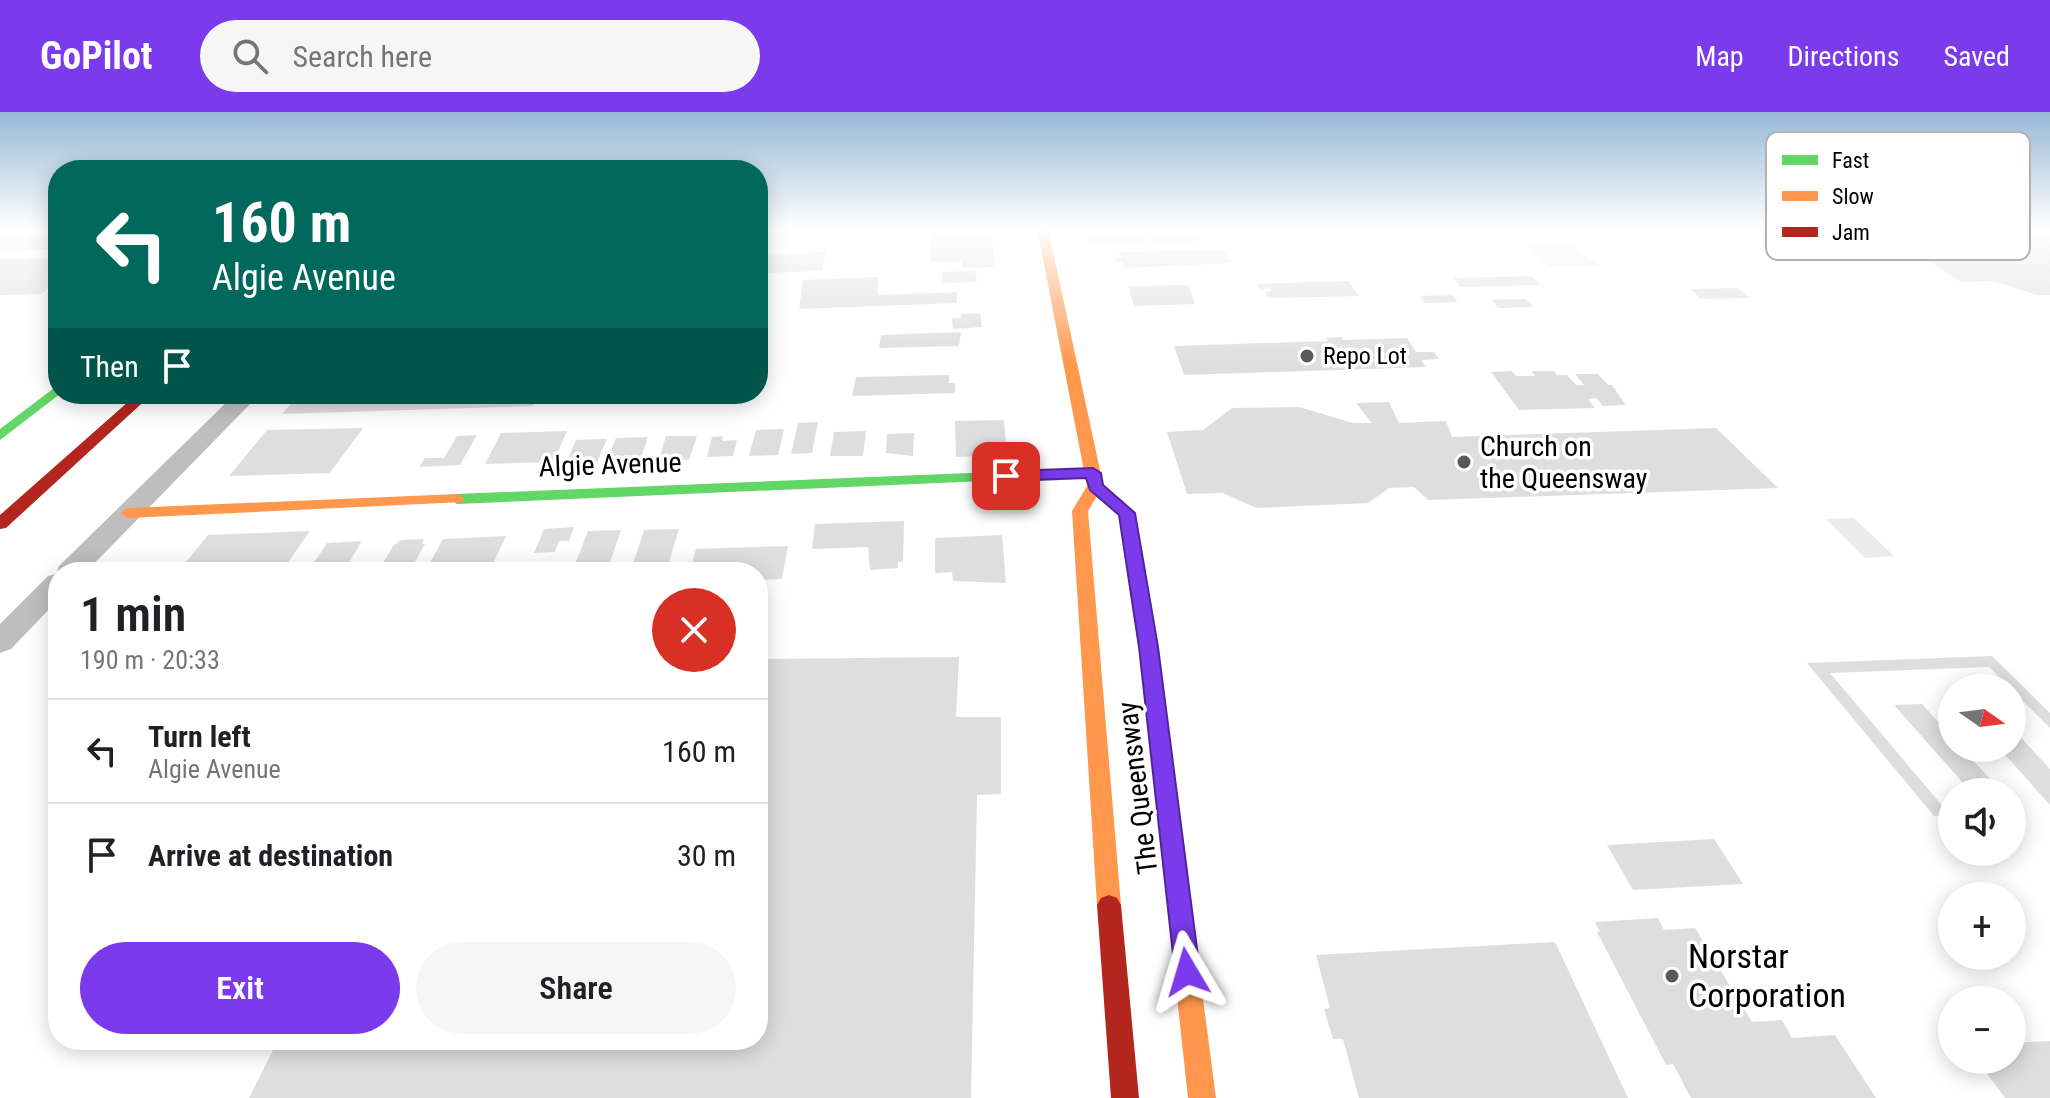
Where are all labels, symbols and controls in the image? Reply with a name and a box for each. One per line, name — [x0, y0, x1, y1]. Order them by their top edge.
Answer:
search box — [200, 20, 760, 92]
text: GoPilot — [40, 34, 152, 78]
icon: search — [228, 34, 272, 78]
text: Search here — [292, 39, 432, 74]
text: Map — [1695, 40, 1744, 73]
text: Directions — [1788, 40, 1899, 73]
text: Saved — [1943, 40, 2010, 73]
legend — [1766, 132, 2030, 260]
text: Fast — [1832, 148, 1869, 173]
text: Slow — [1832, 184, 1874, 209]
text: 160 m — [212, 190, 351, 256]
icon: left — [80, 192, 184, 296]
text: Jam — [1832, 220, 1870, 245]
text: Algie Avenue — [212, 257, 396, 299]
place label: Repo Lot — [1323, 342, 1407, 370]
icon: arrive — [155, 344, 199, 388]
marker: Repo Lot — [1298, 347, 1316, 365]
text: Then — [80, 349, 139, 384]
place label: Church on the Queensway — [1480, 430, 1648, 495]
pin — [972, 442, 1040, 510]
street label: Algie Avenue — [538, 446, 682, 483]
marker: Church on the Queensway — [1455, 453, 1473, 471]
icon: arrive — [984, 454, 1028, 498]
text: 1 min — [80, 586, 186, 643]
button: close — [652, 588, 736, 672]
text: 190 m · 20:33 — [80, 645, 220, 675]
north arrow — [1938, 674, 2026, 762]
map controls — [1938, 674, 2026, 1074]
street label: The Queensway — [1110, 699, 1164, 876]
text: Turn left — [148, 719, 251, 754]
icon: left — [80, 729, 124, 773]
text: 160 m — [662, 734, 736, 769]
text: Algie Avenue — [148, 754, 281, 784]
button: sound — [1938, 778, 2026, 866]
icon: arrive — [80, 833, 124, 877]
text: Arrive at destination — [148, 838, 393, 873]
text: 30 m — [677, 838, 736, 873]
button: + — [1938, 882, 2026, 970]
position arrow — [1145, 930, 1229, 1014]
place label: Norstar Corporation — [1688, 936, 1846, 1015]
button: Exit — [80, 942, 400, 1034]
button: Share — [416, 942, 736, 1034]
marker: Norstar Corporation — [1663, 967, 1681, 985]
button: − — [1938, 986, 2026, 1074]

